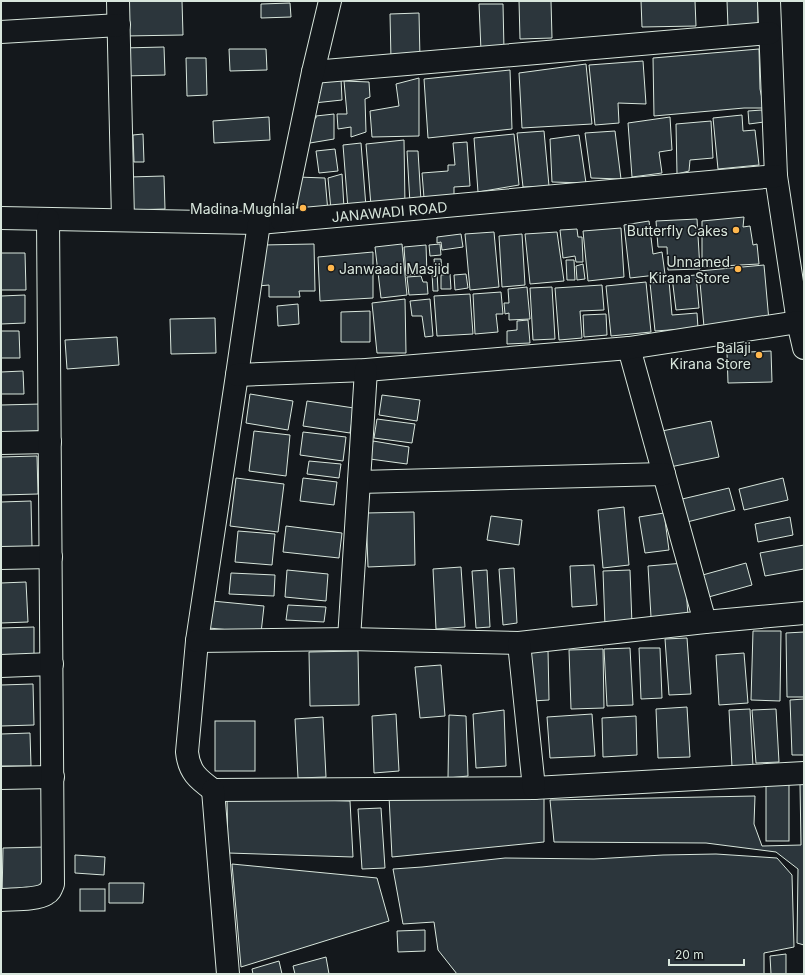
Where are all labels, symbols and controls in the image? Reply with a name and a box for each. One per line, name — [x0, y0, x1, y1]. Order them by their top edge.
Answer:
street label: JANAWADI ROAD — [331, 197, 448, 225]
place label: Madina Mughlai — [190, 200, 295, 217]
marker: Madina Mughlai — [298, 203, 308, 213]
place label: Butterfly Cakes — [627, 222, 728, 239]
marker: Butterfly Cakes — [731, 225, 741, 235]
place label: Unnamed Kirana Store — [649, 253, 730, 286]
place label: Janwaadi Masjid — [339, 260, 449, 277]
marker: Janwaadi Masjid — [326, 263, 336, 273]
marker: Unnamed Kirana Store — [733, 264, 743, 274]
place label: Balaji Kirana Store — [670, 339, 751, 372]
marker: Balaji Kirana Store — [754, 350, 764, 360]
scale bar — [669, 941, 744, 967]
text: 20 m — [675, 947, 704, 962]

